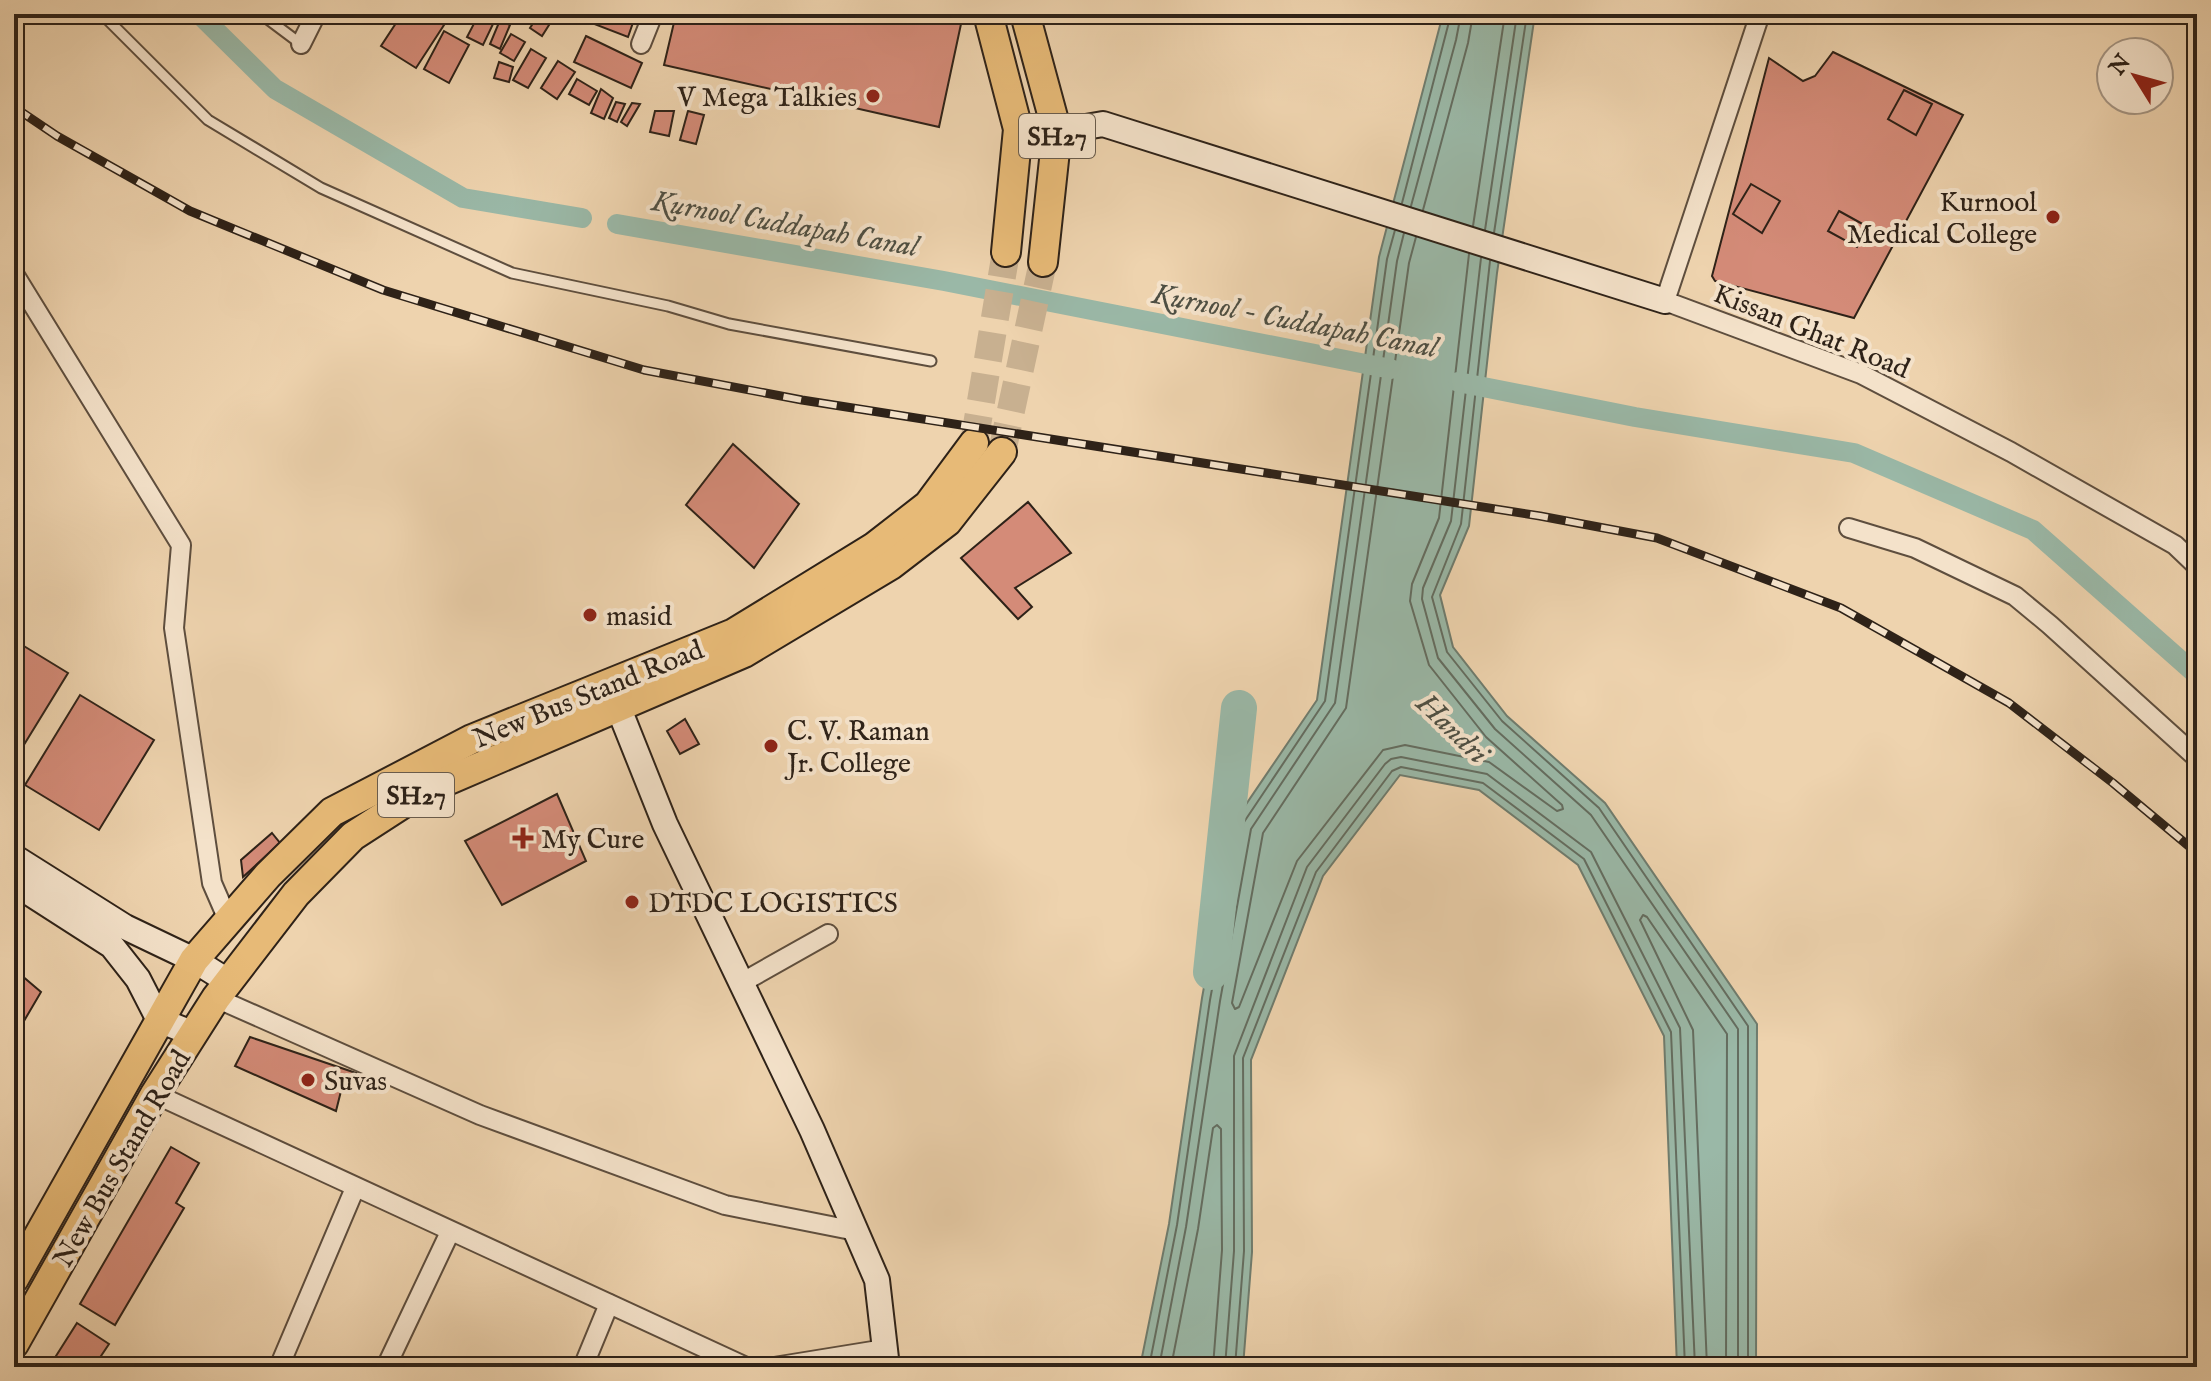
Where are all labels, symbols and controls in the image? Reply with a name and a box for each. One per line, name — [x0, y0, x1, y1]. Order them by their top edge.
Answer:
north arrow — [2095, 36, 2175, 116]
text: N — [2103, 49, 2138, 82]
place label: V Mega Talkies — [676, 81, 857, 116]
marker: V Mega Talkies — [864, 87, 882, 105]
road number: SH27 — [1019, 114, 1095, 158]
water label: Kurnool Cuddapah Canal — [648, 183, 924, 268]
place label: Kurnool Medical College — [1847, 186, 2037, 253]
marker: Kurnool Medical College — [2044, 208, 2062, 226]
water label: Kurnool - Cuddapah Canal — [1148, 276, 1443, 369]
street label: Kissan Ghat Road — [1708, 277, 1914, 388]
place label: masid — [606, 600, 672, 635]
marker: masid — [581, 606, 599, 624]
street label: New Bus Stand Road — [469, 633, 709, 757]
water label: Handri — [1407, 685, 1497, 775]
place label: C. V. Raman Jr. College — [784, 715, 930, 782]
marker: C. V. Raman Jr. College — [762, 737, 780, 755]
road number: SH27 — [378, 773, 454, 817]
place label: My Cure — [541, 823, 644, 858]
marker: My Cure — [512, 827, 534, 849]
place label: DTDC LOGISTICS — [648, 887, 898, 922]
marker: DTDC LOGISTICS — [623, 893, 641, 911]
street label: New Bus Stand Road — [47, 1044, 200, 1274]
place label: Suvas — [324, 1065, 387, 1100]
marker: Suvas — [299, 1071, 317, 1089]

